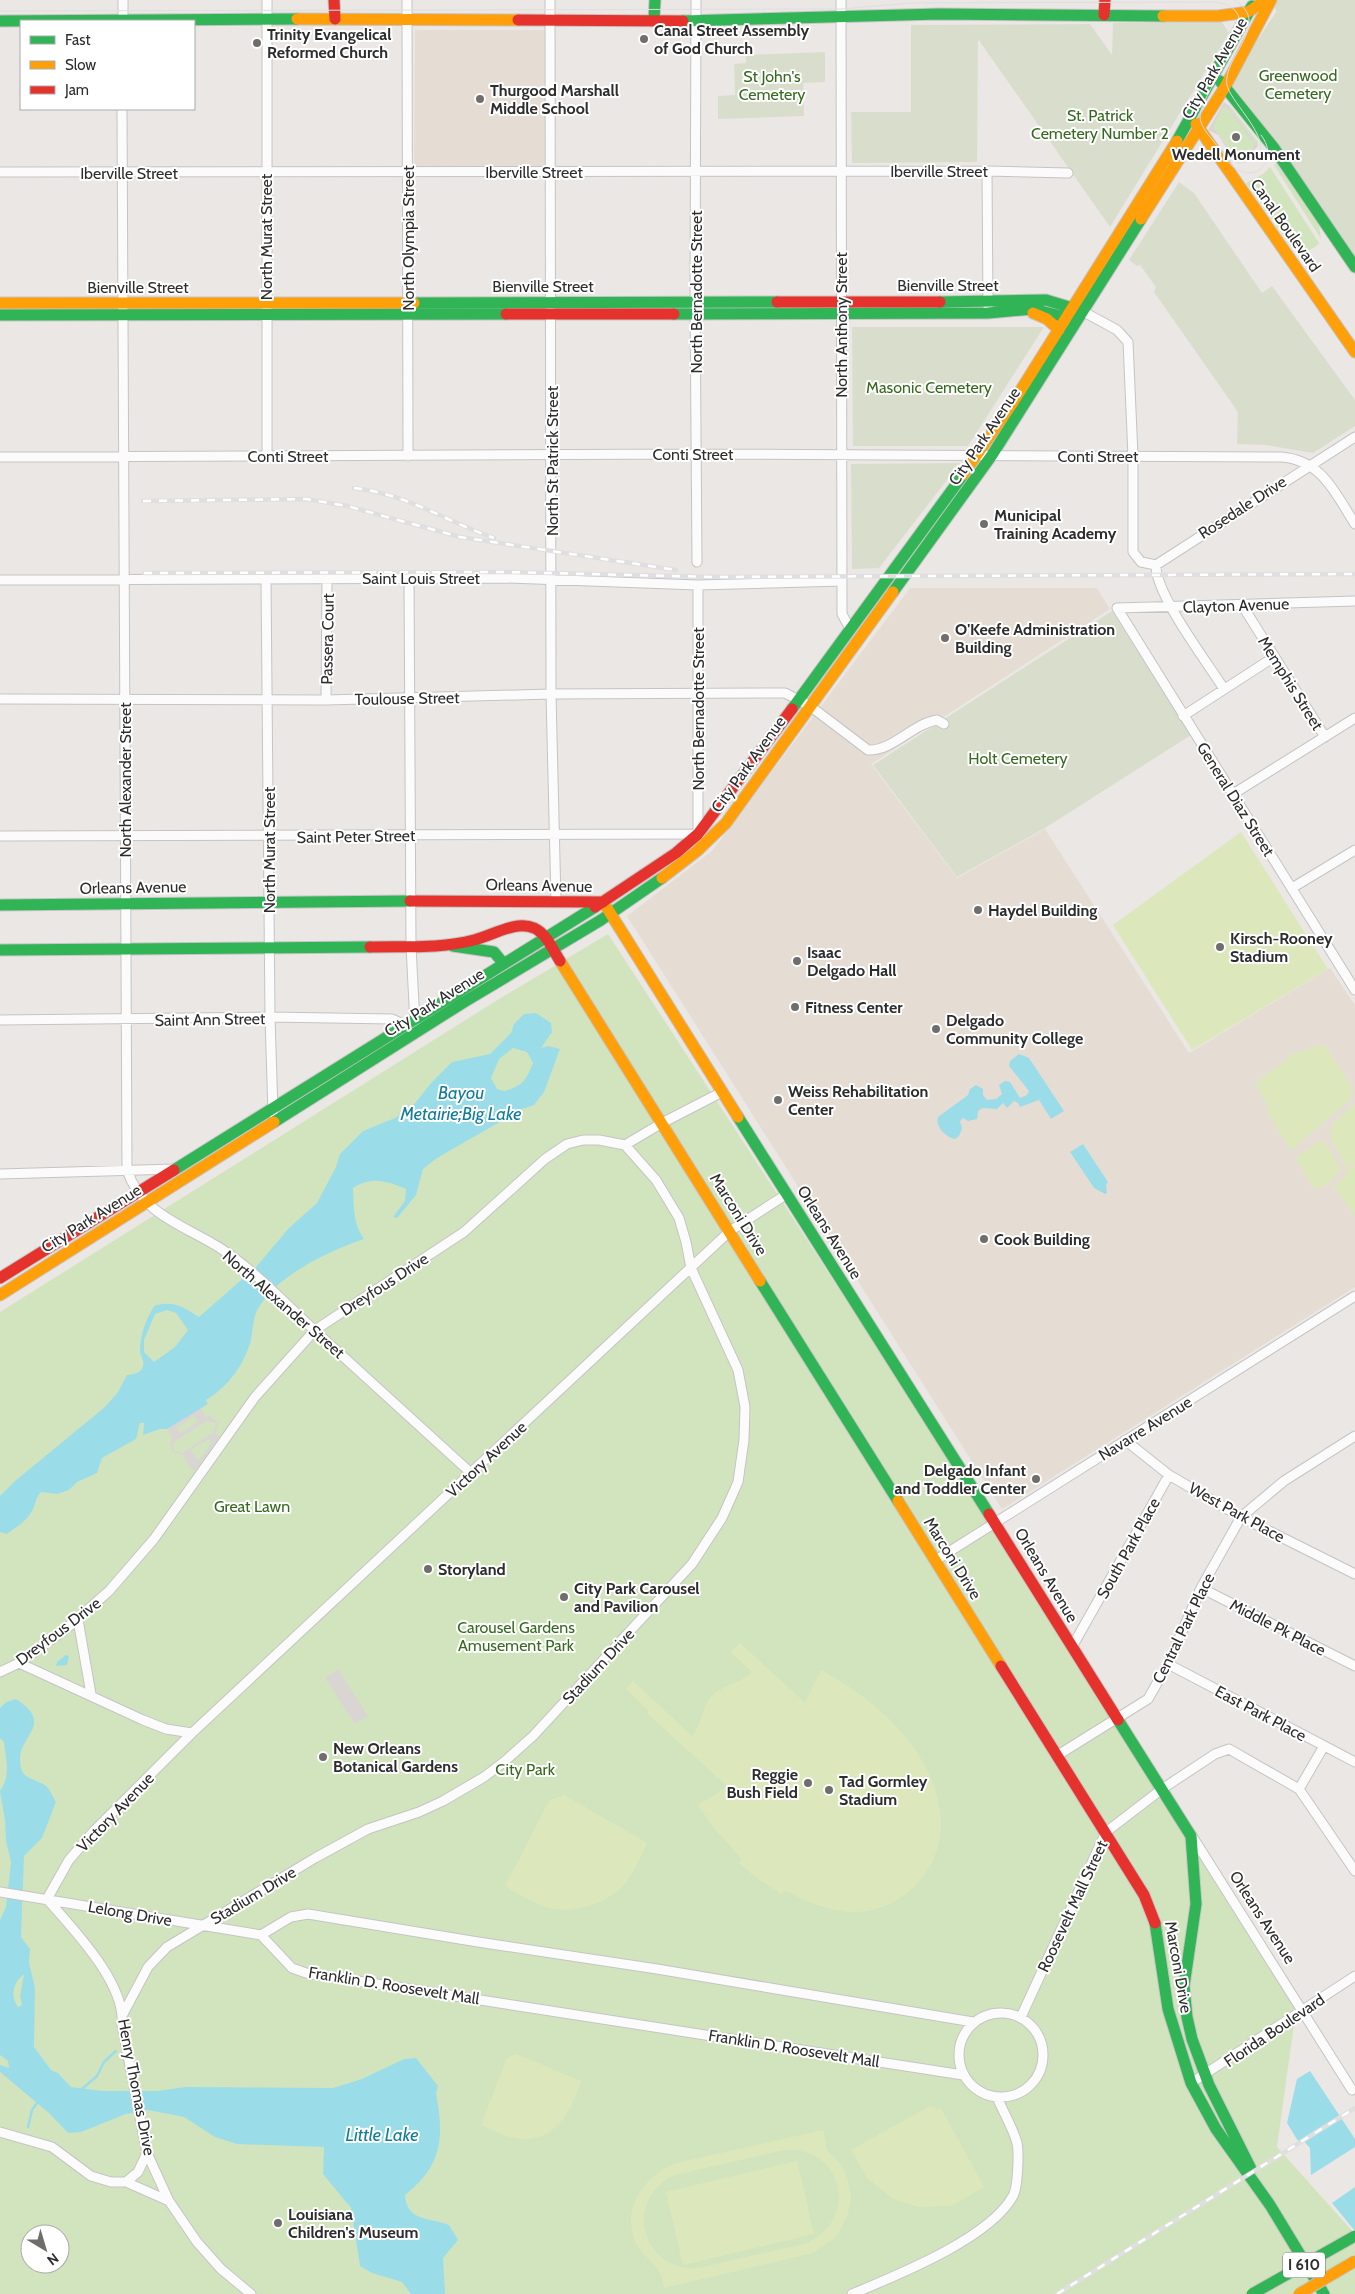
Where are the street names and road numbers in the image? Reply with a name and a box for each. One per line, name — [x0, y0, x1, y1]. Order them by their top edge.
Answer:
street label: City Park Avenue — [1178, 14, 1251, 122]
street label: Iberville Street — [890, 162, 988, 181]
street label: Iberville Street — [485, 163, 583, 182]
street label: Iberville Street — [80, 164, 178, 183]
street label: North Olympia Street — [399, 165, 418, 311]
street label: North Murat Street — [257, 173, 276, 300]
street label: Canal Boulevard — [1246, 175, 1325, 275]
street label: North Bernadotte Street — [687, 210, 706, 374]
street label: North Anthony Street — [832, 252, 851, 398]
street label: Bienville Street — [897, 276, 999, 295]
street label: Bienville Street — [492, 277, 594, 296]
street label: Bienville Street — [87, 278, 189, 297]
street label: City Park Avenue — [945, 384, 1024, 489]
street label: North St Patrick Street — [543, 385, 562, 536]
street label: Conti Street — [653, 445, 734, 464]
street label: Conti Street — [248, 447, 329, 466]
street label: Conti Street — [1058, 447, 1139, 466]
street label: Rosedale Drive — [1195, 472, 1290, 543]
street label: Saint Louis Street — [362, 569, 481, 588]
street label: Passera Court — [317, 592, 338, 685]
street label: Clayton Avenue — [1182, 594, 1290, 617]
street label: North Bernadotte Street — [689, 627, 708, 791]
street label: Memphis Street — [1254, 633, 1327, 734]
street label: Toulouse Street — [354, 688, 460, 709]
street label: North Alexander Street — [116, 702, 135, 858]
street label: City Park Avenue — [707, 713, 790, 816]
street label: General Diaz Street — [1193, 739, 1279, 860]
street label: North Murat Street — [260, 786, 279, 913]
street label: Saint Peter Street — [297, 826, 416, 847]
street label: Orleans Avenue — [485, 875, 593, 896]
street label: Orleans Avenue — [79, 877, 187, 898]
street label: City Park Avenue — [381, 964, 488, 1041]
street label: Saint Ann Street — [155, 1009, 266, 1030]
street label: Marconi Drive — [706, 1170, 771, 1259]
street label: City Park Avenue — [38, 1180, 145, 1257]
street label: Orleans Avenue — [793, 1182, 866, 1283]
street label: North Alexander Street — [219, 1246, 349, 1363]
street label: Dreyfous Drive — [337, 1249, 432, 1320]
street label: Navarre Avenue — [1095, 1392, 1195, 1465]
street label: Victory Avenue — [442, 1417, 530, 1501]
street label: West Park Place — [1186, 1478, 1288, 1547]
street label: South Park Place — [1093, 1494, 1164, 1602]
street label: Marconi Drive — [920, 1514, 985, 1603]
street label: Orleans Avenue — [1011, 1525, 1082, 1626]
street label: Central Park Place — [1149, 1570, 1218, 1686]
street label: Dreyfous Drive — [12, 1593, 104, 1669]
street label: Middle Pk Place — [1227, 1595, 1329, 1660]
street label: Stadium Drive — [559, 1625, 638, 1708]
street label: East Park Place — [1212, 1681, 1310, 1745]
street label: Victory Avenue — [73, 1769, 158, 1856]
street label: Roosevelt Mall Street — [1034, 1837, 1112, 1975]
street label: Stadium Drive — [207, 1862, 299, 1928]
street label: Orleans Avenue — [1226, 1867, 1300, 1967]
street label: Lelong Drive — [86, 1897, 173, 1930]
street label: Marconi Drive — [1161, 1920, 1196, 2015]
street label: Franklin D. Roosevelt Mall — [307, 1963, 481, 2008]
street label: Florida Boulevard — [1220, 1990, 1328, 2071]
street label: Henry Thomas Drive — [114, 2017, 159, 2157]
street label: Franklin D. Roosevelt Mall — [707, 2026, 881, 2071]
road number: I 610 — [1283, 2252, 1325, 2278]

